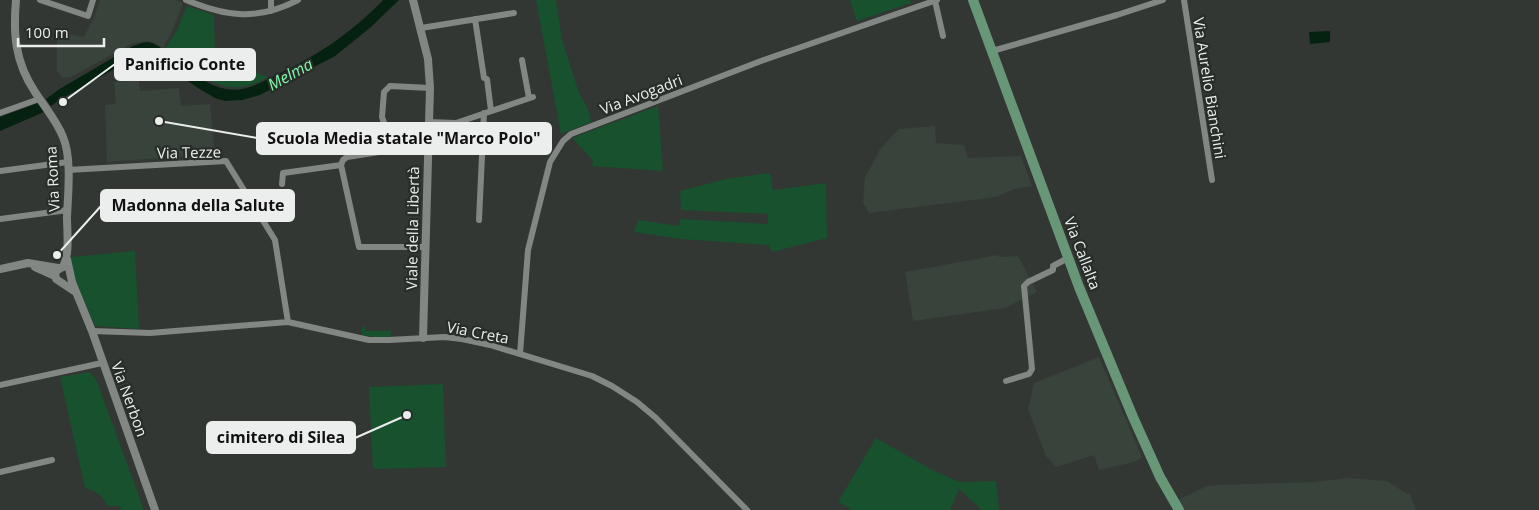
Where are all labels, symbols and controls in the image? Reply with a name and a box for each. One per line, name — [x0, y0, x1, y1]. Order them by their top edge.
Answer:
scale bar — [18, 15, 104, 47]
street label: Via Aurelio Bianchini — [1189, 16, 1231, 160]
text: 100 m — [25, 22, 69, 42]
callout: Panificio Conte — [115, 49, 255, 80]
text: Panificio Conte — [125, 53, 245, 75]
water label: Melma — [264, 53, 316, 95]
street label: Via Avogadri — [597, 69, 685, 119]
callout: Scuola Media statale "Marco Polo" — [257, 123, 551, 154]
text: Scuola Media statale "Marco Polo" — [267, 127, 541, 149]
street label: Via Tezze — [157, 141, 221, 163]
street label: Via Roma — [40, 146, 64, 212]
street label: Viale della Libertà — [401, 166, 423, 290]
callout: Madonna della Salute — [101, 190, 294, 221]
text: Madonna della Salute — [111, 194, 285, 216]
street label: Via Callalta — [1060, 214, 1106, 292]
street label: Via Creta — [445, 316, 511, 348]
street label: Via Nerbon — [107, 359, 153, 439]
callout: cimitero di Silea — [207, 422, 355, 453]
text: cimitero di Silea — [217, 426, 345, 448]

